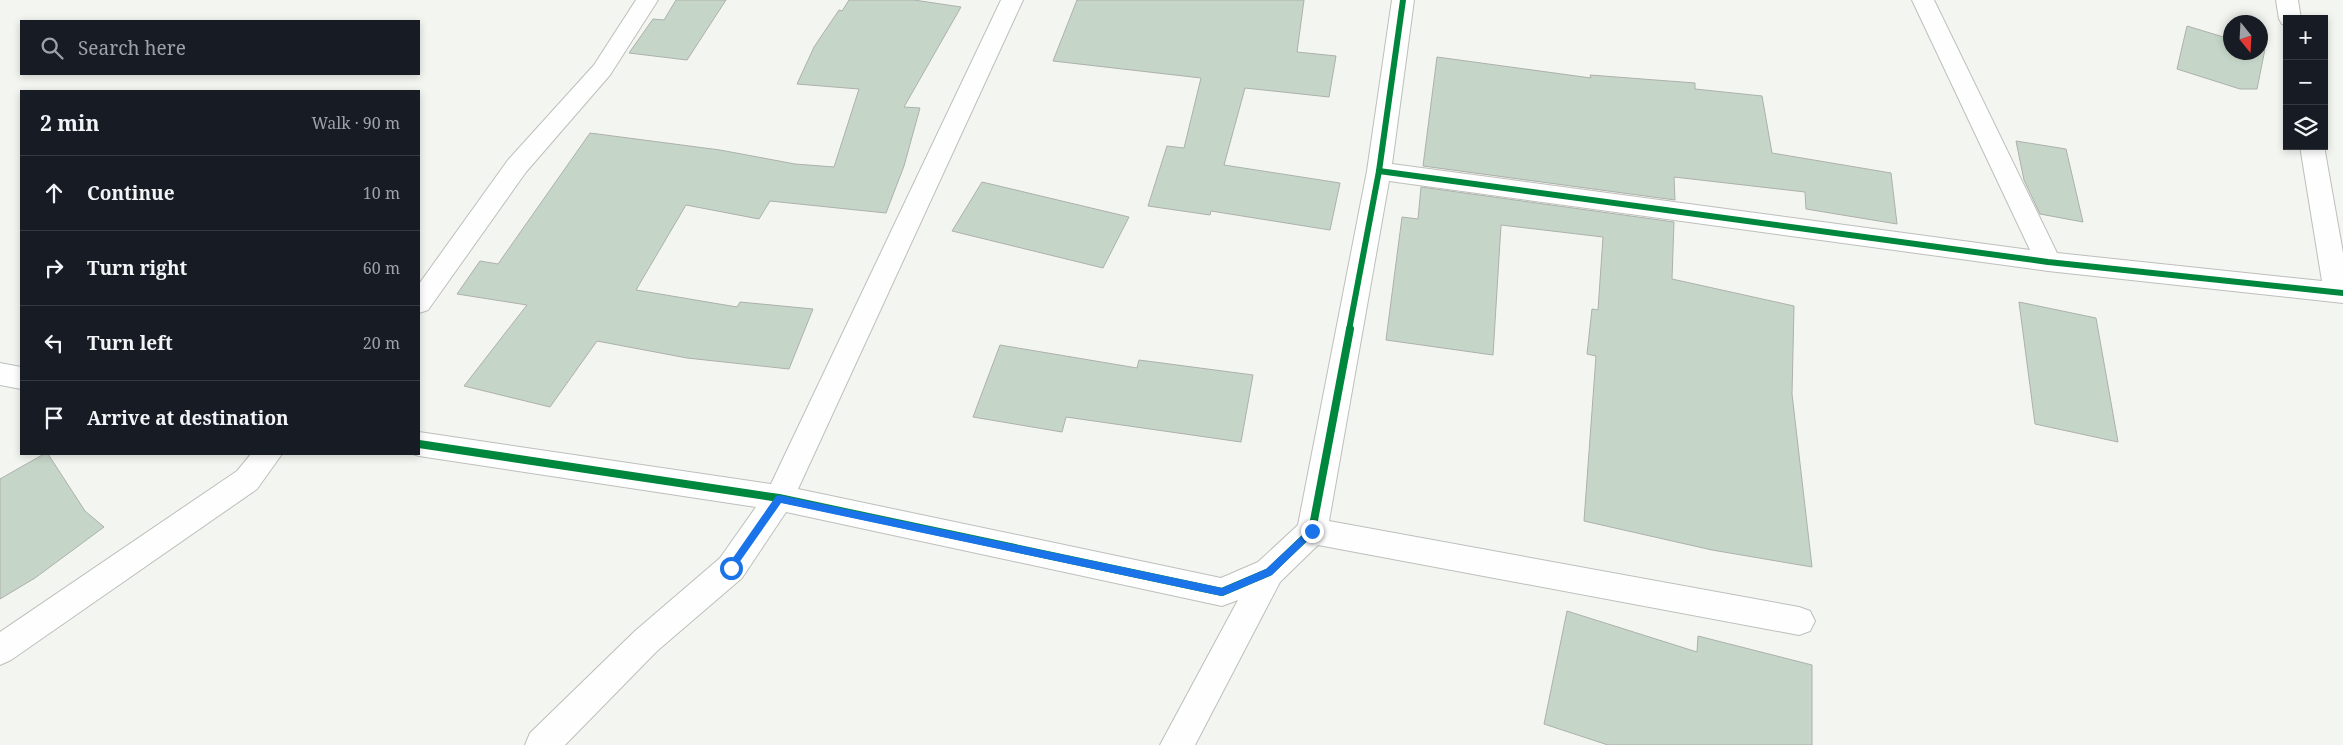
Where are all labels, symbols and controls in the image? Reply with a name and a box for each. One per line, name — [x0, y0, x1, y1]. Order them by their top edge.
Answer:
north arrow — [2223, 15, 2268, 60]
map controls — [2283, 15, 2328, 150]
button: + — [2283, 15, 2328, 60]
search box — [20, 20, 420, 75]
icon: search — [38, 34, 66, 62]
text: Search here — [78, 35, 186, 61]
button: − — [2283, 60, 2328, 105]
button: layers — [2283, 105, 2328, 150]
text: 2 min — [40, 109, 99, 137]
text: Walk · 90 m — [312, 112, 400, 134]
icon: ahead — [40, 179, 68, 207]
text: Continue — [87, 180, 175, 206]
text: 10 m — [363, 182, 400, 204]
icon: right — [40, 254, 68, 282]
text: Turn right — [87, 255, 187, 281]
text: 60 m — [363, 257, 400, 279]
icon: left — [40, 329, 68, 357]
text: Turn left — [87, 330, 173, 356]
text: 20 m — [363, 332, 400, 354]
icon: arrive — [40, 404, 68, 432]
text: Arrive at destination — [87, 405, 289, 431]
route end — [1301, 520, 1324, 543]
route start — [720, 557, 743, 580]

